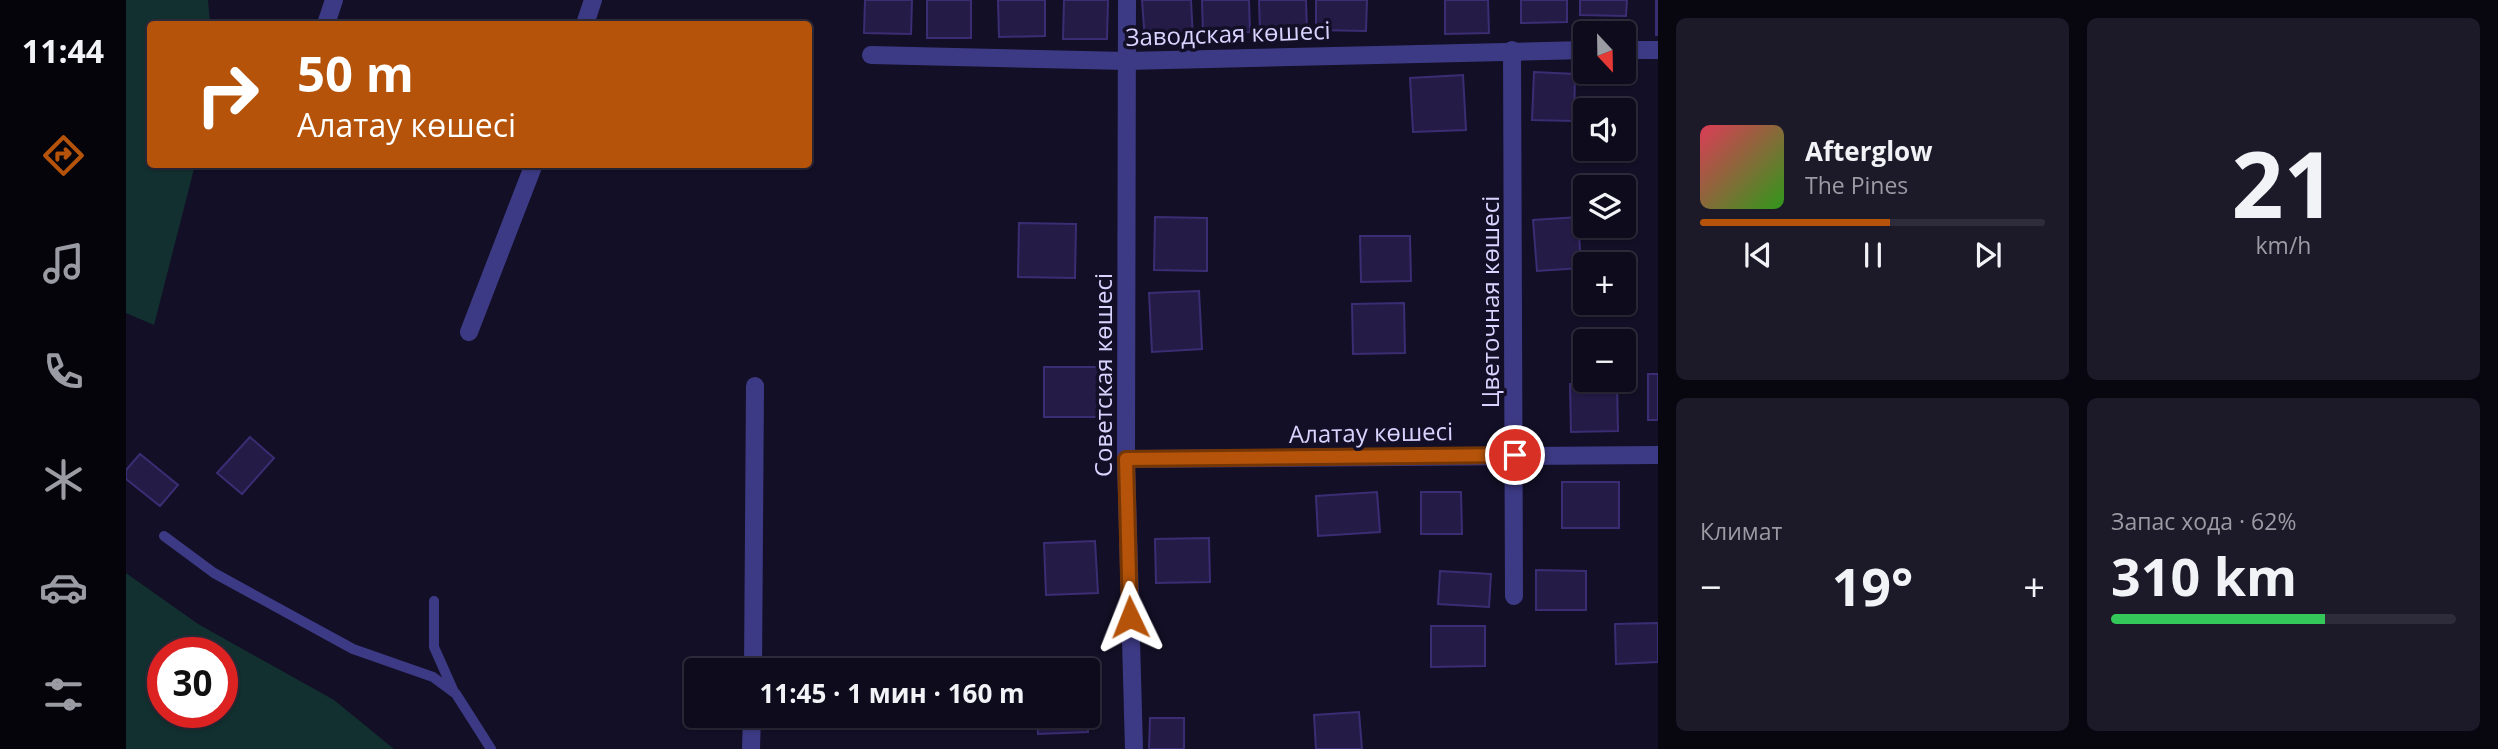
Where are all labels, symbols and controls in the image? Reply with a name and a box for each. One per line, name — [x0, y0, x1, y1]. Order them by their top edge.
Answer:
street label: Заводская көшесі — [1125, 13, 1331, 53]
north arrow — [1573, 21, 1636, 84]
map controls — [1573, 21, 1636, 392]
text: 11:44 — [22, 29, 104, 72]
text: 50 m — [297, 40, 414, 106]
icon: right — [182, 49, 273, 140]
button: sound — [1573, 98, 1636, 161]
text: Алатау көшесі — [297, 103, 516, 146]
text: 21 — [2231, 121, 2336, 245]
icon: directions — [39, 131, 88, 180]
text: Afterglow — [1805, 133, 1932, 169]
text: The Pines — [1805, 169, 1908, 201]
button: layers — [1573, 175, 1636, 238]
street label: Цветочная көшесі — [1473, 196, 1506, 408]
text: km/h — [2256, 229, 2311, 261]
icon: previous — [1739, 236, 1777, 274]
icon: pause — [1854, 236, 1892, 274]
icon: next — [1969, 236, 2007, 274]
icon: music — [39, 239, 88, 288]
button: + — [1573, 252, 1636, 315]
street label: Советская көшесі — [1086, 273, 1119, 477]
button: − — [1573, 329, 1636, 392]
icon: phone — [39, 347, 88, 396]
street label: Алатау көшесі — [1289, 414, 1453, 450]
pin — [1485, 425, 1545, 485]
icon: arrive — [1496, 436, 1534, 474]
icon: climate — [39, 455, 88, 504]
text: Запас хода · 62% — [2111, 505, 2296, 537]
text: Климат — [1700, 515, 1782, 547]
text: 310 km — [2111, 540, 2297, 611]
text: 19° — [1832, 550, 1913, 621]
text: − — [1700, 560, 1722, 612]
text: + — [2023, 560, 2045, 612]
icon: car — [39, 563, 88, 612]
position arrow — [1093, 580, 1167, 654]
speed limit sign: 30 — [147, 637, 238, 728]
icon: filters — [39, 670, 88, 719]
text: 11:45 · 1 мин · 160 m — [759, 675, 1025, 711]

